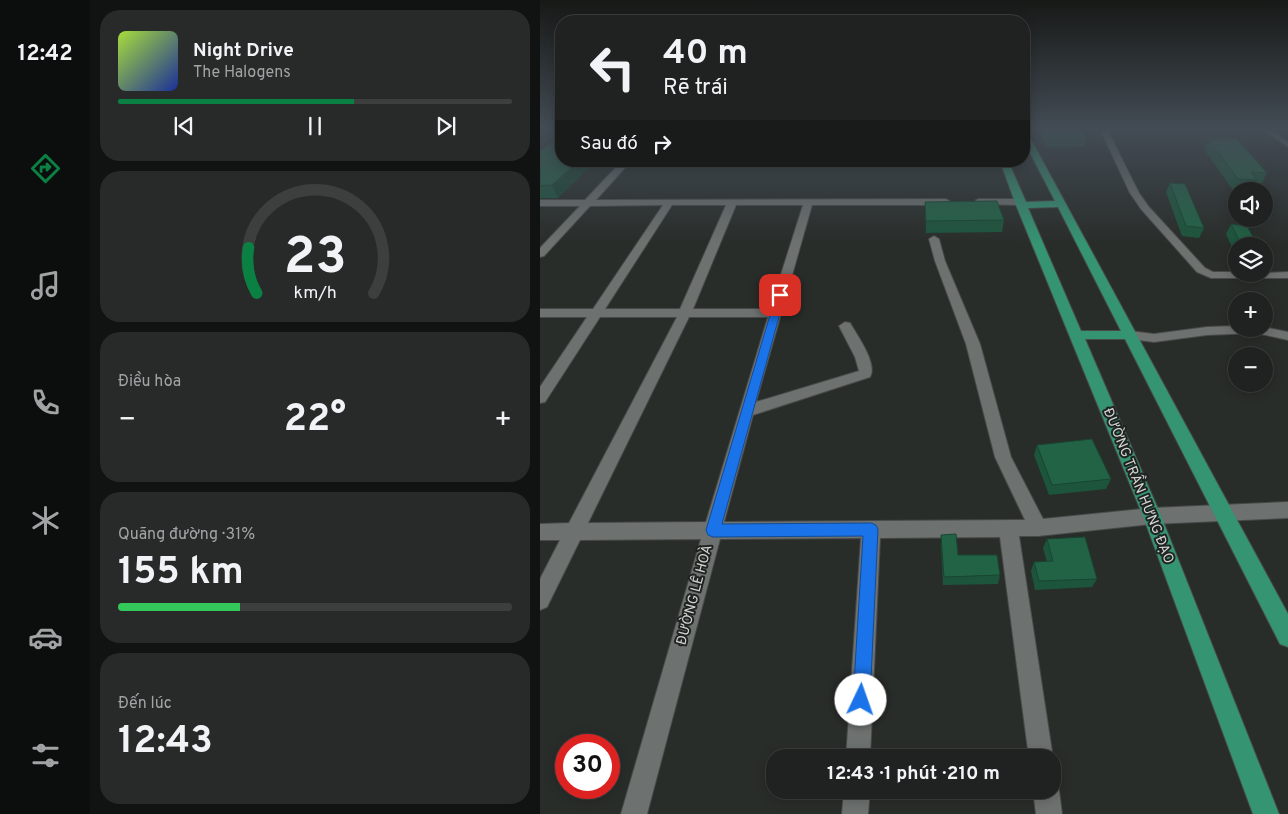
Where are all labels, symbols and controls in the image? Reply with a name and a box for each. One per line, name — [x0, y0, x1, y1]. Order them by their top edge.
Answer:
text: 40 m — [663, 32, 748, 76]
icon: left — [580, 35, 645, 100]
text: Night Drive — [193, 39, 294, 63]
text: 12:42 — [17, 41, 73, 68]
text: The Halogens — [193, 63, 291, 83]
text: Rẽ trái — [663, 75, 728, 102]
icon: previous — [170, 112, 198, 140]
icon: pause — [301, 112, 329, 140]
icon: next — [432, 112, 460, 140]
icon: right — [648, 130, 676, 158]
text: Sau đó — [580, 132, 638, 156]
icon: directions — [28, 151, 63, 186]
map controls — [1228, 182, 1273, 392]
button: sound — [1228, 182, 1273, 227]
text: 23 — [284, 226, 346, 292]
button: layers — [1228, 237, 1273, 282]
icon: music — [28, 268, 63, 303]
pin — [759, 274, 801, 316]
icon: arrive — [766, 281, 794, 309]
text: km/h — [293, 282, 337, 305]
button: + — [1228, 292, 1273, 337]
button: − — [1228, 347, 1273, 392]
text: Điều hòa — [118, 372, 181, 392]
icon: phone — [28, 385, 63, 420]
text: 22° — [284, 396, 346, 445]
text: − — [118, 403, 136, 439]
text: + — [494, 403, 512, 439]
street label: ĐƯỜNG TRẦN HƯNG ĐẠO — [1099, 405, 1179, 566]
icon: climate — [28, 503, 63, 538]
text: Quãng đường · 31% — [118, 525, 255, 545]
street label: ĐƯỜNG LÊ HOÀ — [672, 543, 717, 647]
text: 155 km — [118, 549, 244, 598]
icon: car — [28, 620, 63, 655]
position arrow — [834, 673, 886, 725]
text: Đến lúc — [118, 694, 172, 714]
text: 12:43 — [118, 718, 213, 767]
speed limit sign: 30 — [555, 734, 620, 799]
icon: filters — [28, 738, 63, 773]
text: 12:43 · 1 phút · 210 m — [827, 762, 1000, 786]

